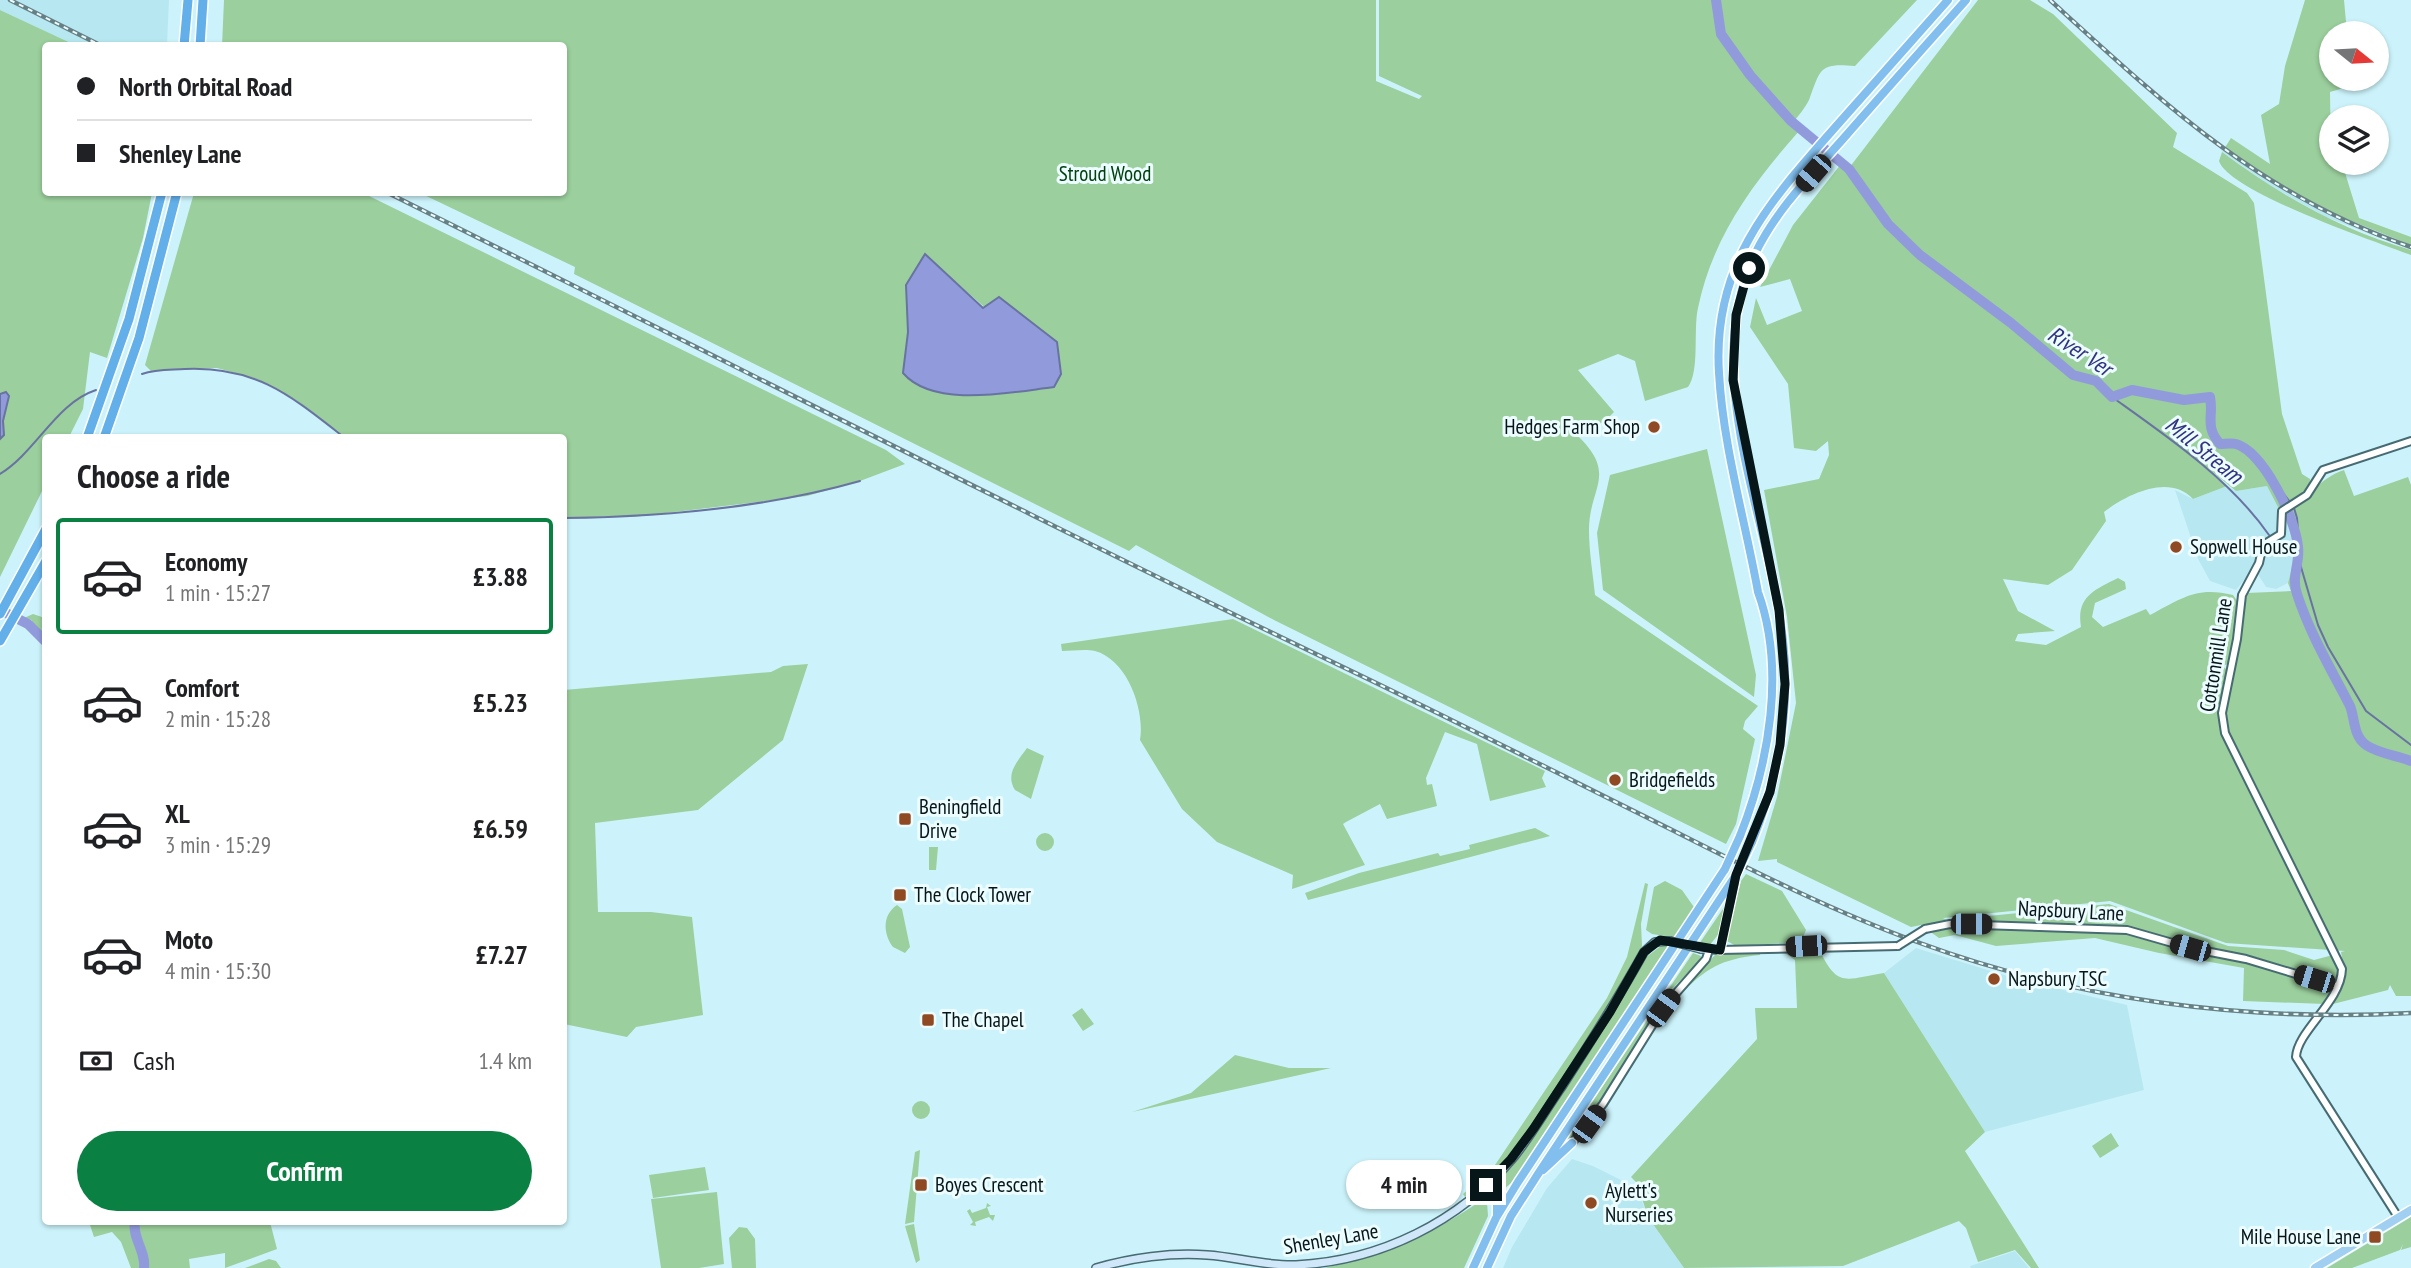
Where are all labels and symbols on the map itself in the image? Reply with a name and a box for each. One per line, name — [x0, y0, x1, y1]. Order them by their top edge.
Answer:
north arrow — [2319, 21, 2389, 91]
car — [1792, 150, 1835, 196]
park label: Stroud Wood — [1059, 160, 1151, 187]
route start — [1733, 252, 1765, 284]
water label: River Ver — [2043, 319, 2121, 384]
water label: Mill Stream — [2160, 410, 2251, 491]
place label: Hedges Farm Shop — [1504, 413, 1640, 440]
marker: Hedges Farm Shop — [1646, 419, 1662, 435]
place label: Sopwell House — [2190, 533, 2297, 560]
marker: Sopwell House — [2168, 539, 2184, 555]
street label: Cottonmill Lane — [2193, 596, 2238, 714]
place label: Bridgefields — [1629, 766, 1715, 793]
marker: Bridgefields — [1607, 772, 1623, 788]
place label: Beningfield Drive — [919, 793, 1001, 844]
marker: Beningfield Drive — [897, 811, 913, 827]
place label: The Clock Tower — [914, 881, 1031, 908]
marker: The Clock Tower — [892, 887, 908, 903]
street label: Napsbury Lane — [2017, 894, 2125, 927]
car — [1951, 914, 1993, 935]
car — [2167, 932, 2214, 964]
car — [1785, 934, 1828, 958]
car — [2291, 963, 2338, 995]
place label: Napsbury TSC — [2008, 965, 2107, 992]
marker: Napsbury TSC — [1986, 971, 2002, 987]
car — [1643, 985, 1684, 1031]
place label: The Chapel — [942, 1006, 1024, 1033]
marker: The Chapel — [920, 1012, 936, 1028]
car — [1569, 1101, 1610, 1147]
callout: 4 min — [1346, 1160, 1462, 1210]
route end — [1470, 1169, 1502, 1201]
place label: Boyes Crescent — [935, 1171, 1044, 1198]
marker: Boyes Crescent — [913, 1177, 929, 1193]
place label: Aylett's Nurseries — [1605, 1177, 1673, 1228]
marker: Aylett's Nurseries — [1583, 1195, 1599, 1211]
street label: Shenley Lane — [1281, 1217, 1380, 1260]
place label: Mile House Lane — [2241, 1223, 2361, 1250]
marker: Mile House Lane — [2367, 1229, 2383, 1245]

